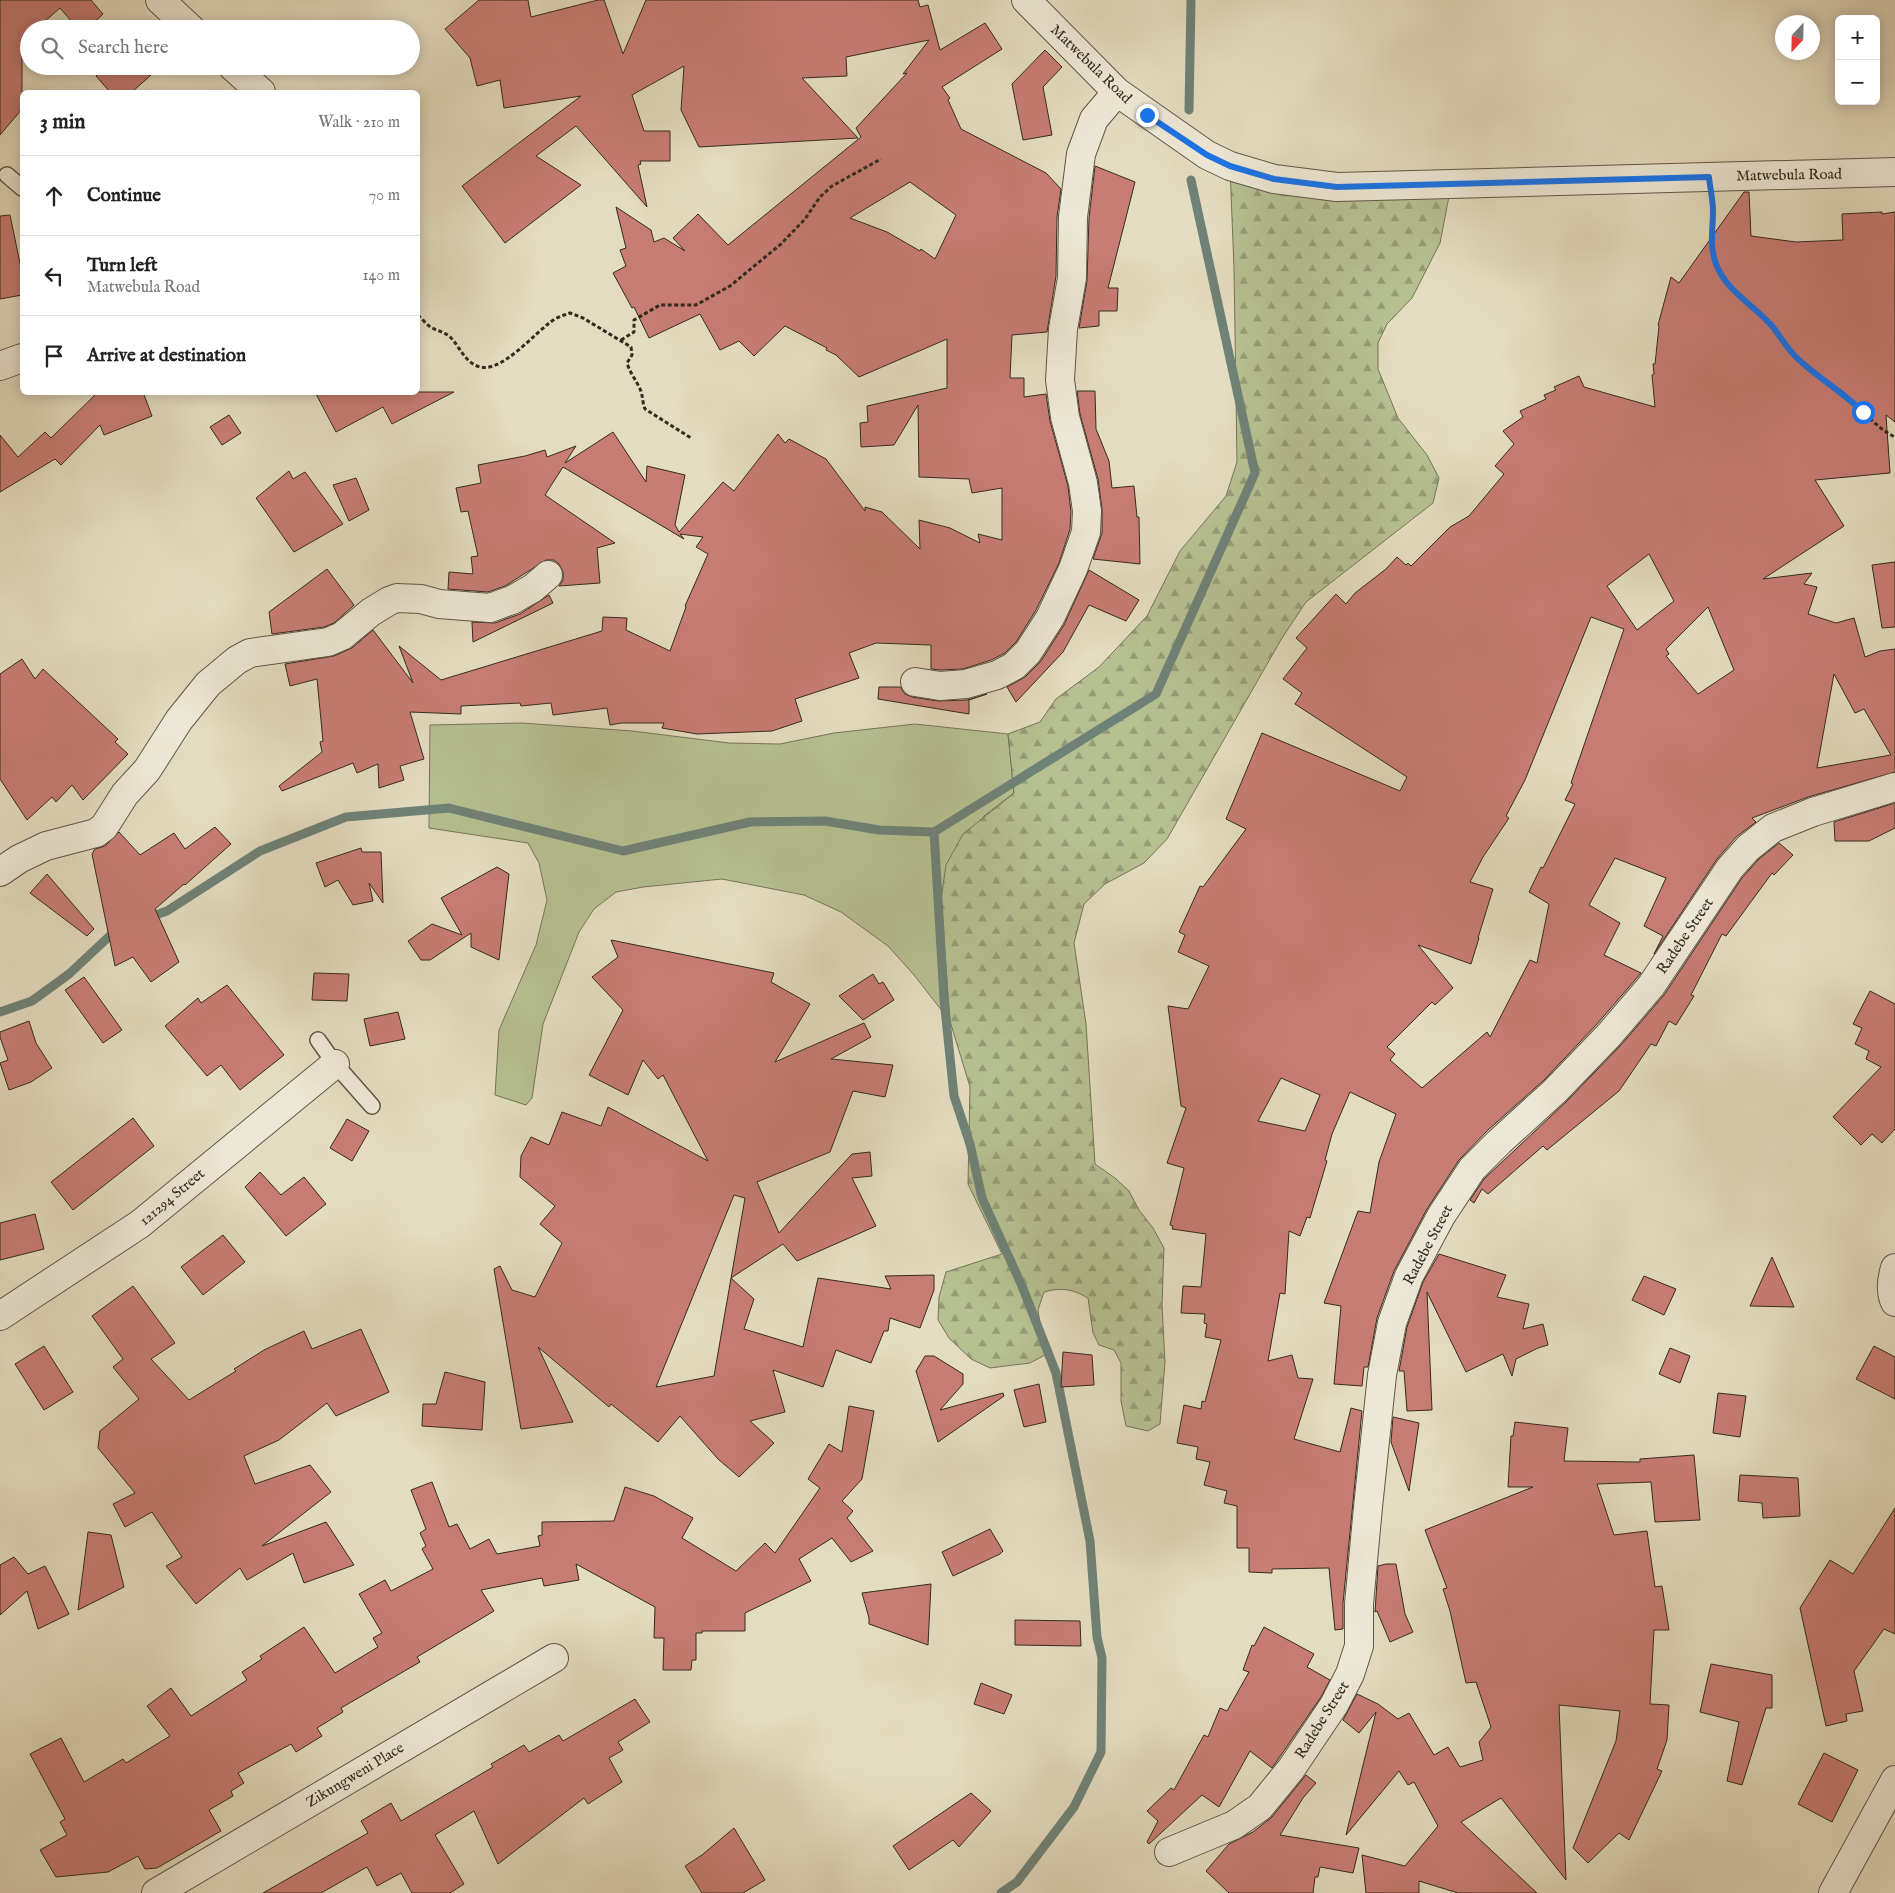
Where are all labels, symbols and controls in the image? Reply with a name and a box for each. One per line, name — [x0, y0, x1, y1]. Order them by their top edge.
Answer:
north arrow — [1775, 15, 1820, 60]
map controls — [1835, 15, 1880, 105]
button: + — [1835, 15, 1880, 60]
search box — [20, 20, 420, 75]
street label: Matwebula Road — [1046, 20, 1136, 108]
icon: search — [38, 34, 66, 62]
text: Search here — [78, 36, 169, 60]
button: − — [1835, 60, 1880, 105]
route end — [1136, 104, 1159, 127]
text: 3 min — [40, 109, 85, 136]
text: Walk · 210 m — [318, 113, 400, 133]
street label: Matwebula Road — [1736, 165, 1843, 185]
icon: ahead — [40, 182, 68, 210]
text: Continue — [87, 184, 161, 208]
text: 70 m — [369, 186, 400, 206]
text: Turn left — [87, 254, 158, 278]
icon: left — [40, 262, 68, 290]
text: 140 m — [362, 266, 400, 286]
text: Matwebula Road — [87, 278, 200, 298]
icon: arrive — [40, 342, 68, 370]
text: Arrive at destination — [87, 344, 246, 368]
route start — [1852, 401, 1875, 424]
street label: Radebe Street — [1652, 894, 1718, 978]
street label: 121294 Street — [135, 1164, 209, 1230]
street label: Radebe Street — [1399, 1202, 1457, 1288]
street label: Radebe Street — [1291, 1678, 1353, 1762]
street label: Zikungweni Place — [302, 1738, 408, 1812]

